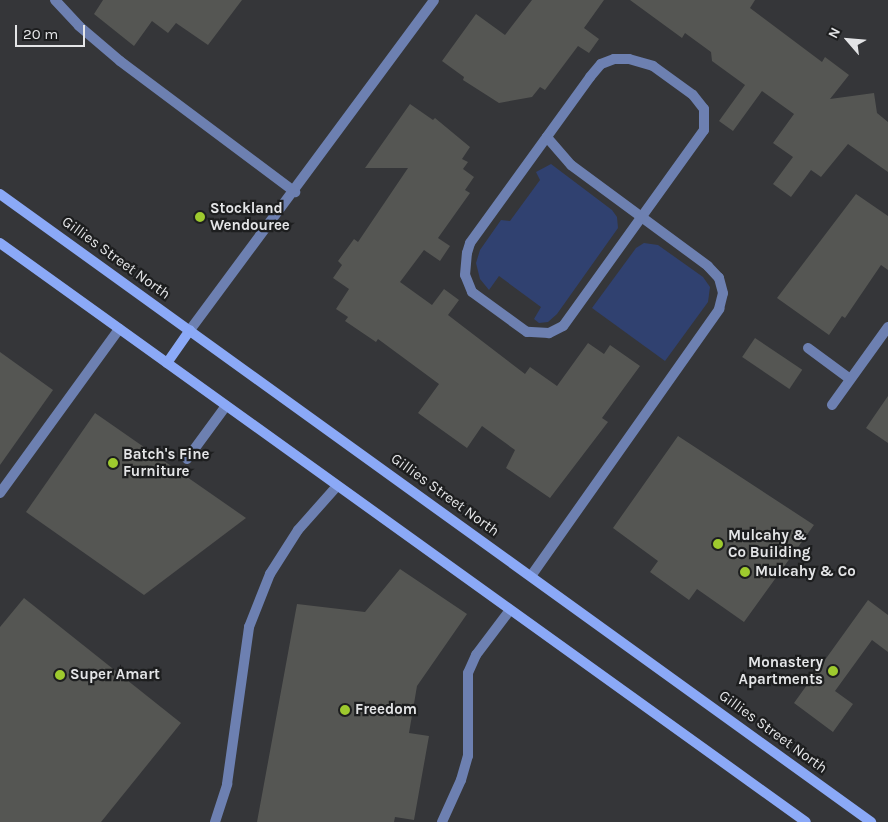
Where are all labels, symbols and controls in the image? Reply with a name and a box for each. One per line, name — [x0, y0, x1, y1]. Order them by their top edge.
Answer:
scale bar — [18, 15, 88, 47]
north arrow — [823, 15, 873, 65]
text: 20 m — [23, 25, 58, 43]
text: N — [824, 25, 844, 41]
place label: Stockland Wendouree — [210, 199, 290, 234]
marker: Stockland Wendouree — [194, 211, 206, 223]
street label: Gillies Street North — [58, 213, 174, 303]
place label: Batch's Fine Furniture — [123, 445, 210, 480]
street label: Gillies Street North — [387, 450, 503, 540]
marker: Batch's Fine Furniture — [107, 457, 119, 469]
place label: Mulcahy & Co Building — [728, 526, 811, 561]
marker: Mulcahy & Co Building — [712, 538, 724, 550]
place label: Mulcahy & Co — [755, 563, 856, 581]
marker: Mulcahy & Co — [739, 566, 751, 578]
place label: Monastery Apartments — [739, 653, 823, 688]
marker: Monastery Apartments — [827, 665, 839, 677]
place label: Super Amart — [70, 666, 160, 684]
marker: Super Amart — [54, 669, 66, 681]
street label: Gillies Street North — [715, 687, 831, 777]
place label: Freedom — [355, 701, 417, 719]
marker: Freedom — [339, 704, 351, 716]

